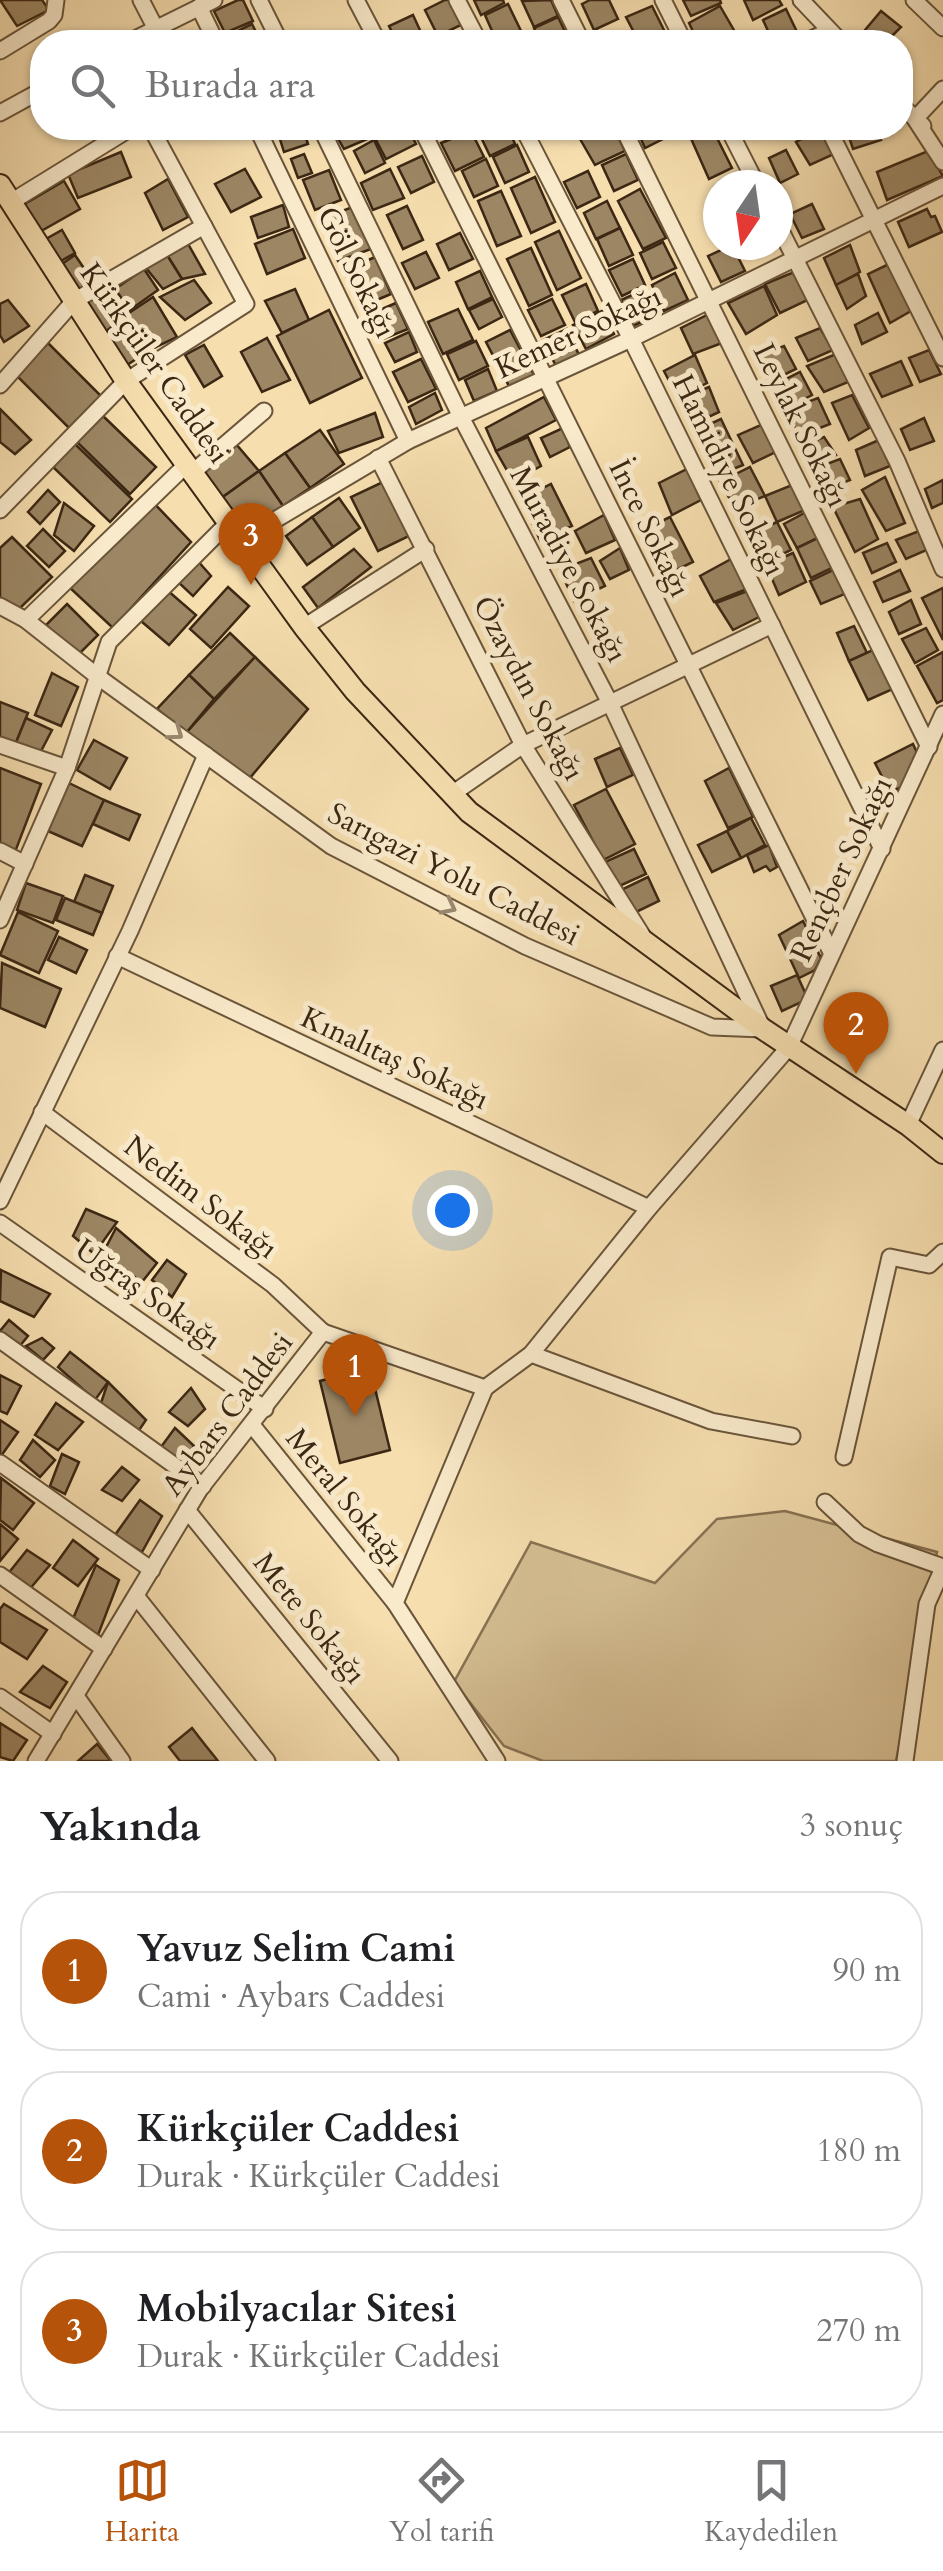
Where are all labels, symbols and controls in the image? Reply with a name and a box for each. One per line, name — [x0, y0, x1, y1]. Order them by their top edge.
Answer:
search box — [30, 30, 913, 140]
icon: search — [65, 58, 120, 113]
text: Burada ara — [145, 59, 316, 111]
north arrow — [703, 170, 793, 260]
street label: Göl Sokağı — [307, 200, 406, 345]
street label: Kürkçüler Caddesi — [70, 255, 239, 472]
street label: Kemer Sokağı — [488, 276, 668, 389]
street label: Leylak Sokağı — [743, 336, 858, 514]
street label: Hamidiye Sokağı — [662, 368, 795, 583]
street label: İnce Sokağı — [599, 453, 700, 604]
street label: Muradiye Sokağı — [500, 459, 637, 669]
pin: 3 — [218, 502, 284, 585]
street label: Özaydın Sokağı — [463, 589, 594, 788]
one-way arrow — [165, 721, 183, 739]
street label: Rençber Sokağı — [781, 770, 902, 968]
street label: Sarıgazi Yolu Caddesi — [321, 793, 587, 956]
one-way arrow — [439, 895, 457, 914]
pin: 2 — [824, 992, 888, 1074]
street label: Kınalıtaş Sokağı — [294, 997, 495, 1120]
street label: Nedim Sokağı — [115, 1126, 286, 1269]
your location — [427, 1185, 478, 1236]
street label: Uğraş Sokağı — [67, 1229, 229, 1360]
street label: Aybars Caddesi — [152, 1324, 303, 1505]
pin: 1 — [322, 1334, 388, 1416]
street label: Meral Sokağı — [276, 1420, 413, 1575]
street label: Mete Sokağı — [244, 1544, 375, 1693]
text: Yakında — [40, 1798, 201, 1855]
text: 3 sonuç — [800, 1804, 903, 1848]
text: Yavuz Selim Cami — [137, 1923, 455, 1975]
text: 1 — [66, 1949, 83, 1993]
text: 90 m — [833, 1949, 901, 1993]
text: Cami · Aybars Caddesi — [137, 1975, 445, 2019]
text: Kürkçüler Caddesi — [137, 2103, 460, 2155]
text: 2 — [66, 2129, 83, 2173]
text: 180 m — [816, 2129, 901, 2173]
text: Durak · Kürkçüler Caddesi — [137, 2155, 500, 2199]
text: Mobilyacılar Sitesi — [137, 2283, 457, 2335]
text: 3 — [66, 2309, 83, 2353]
text: 270 m — [816, 2309, 901, 2353]
text: Durak · Kürkçüler Caddesi — [137, 2335, 500, 2379]
tab: Harita — [105, 2453, 179, 2551]
tab: Yol tarifi — [389, 2453, 495, 2551]
tab: Kaydedilen — [704, 2453, 838, 2551]

